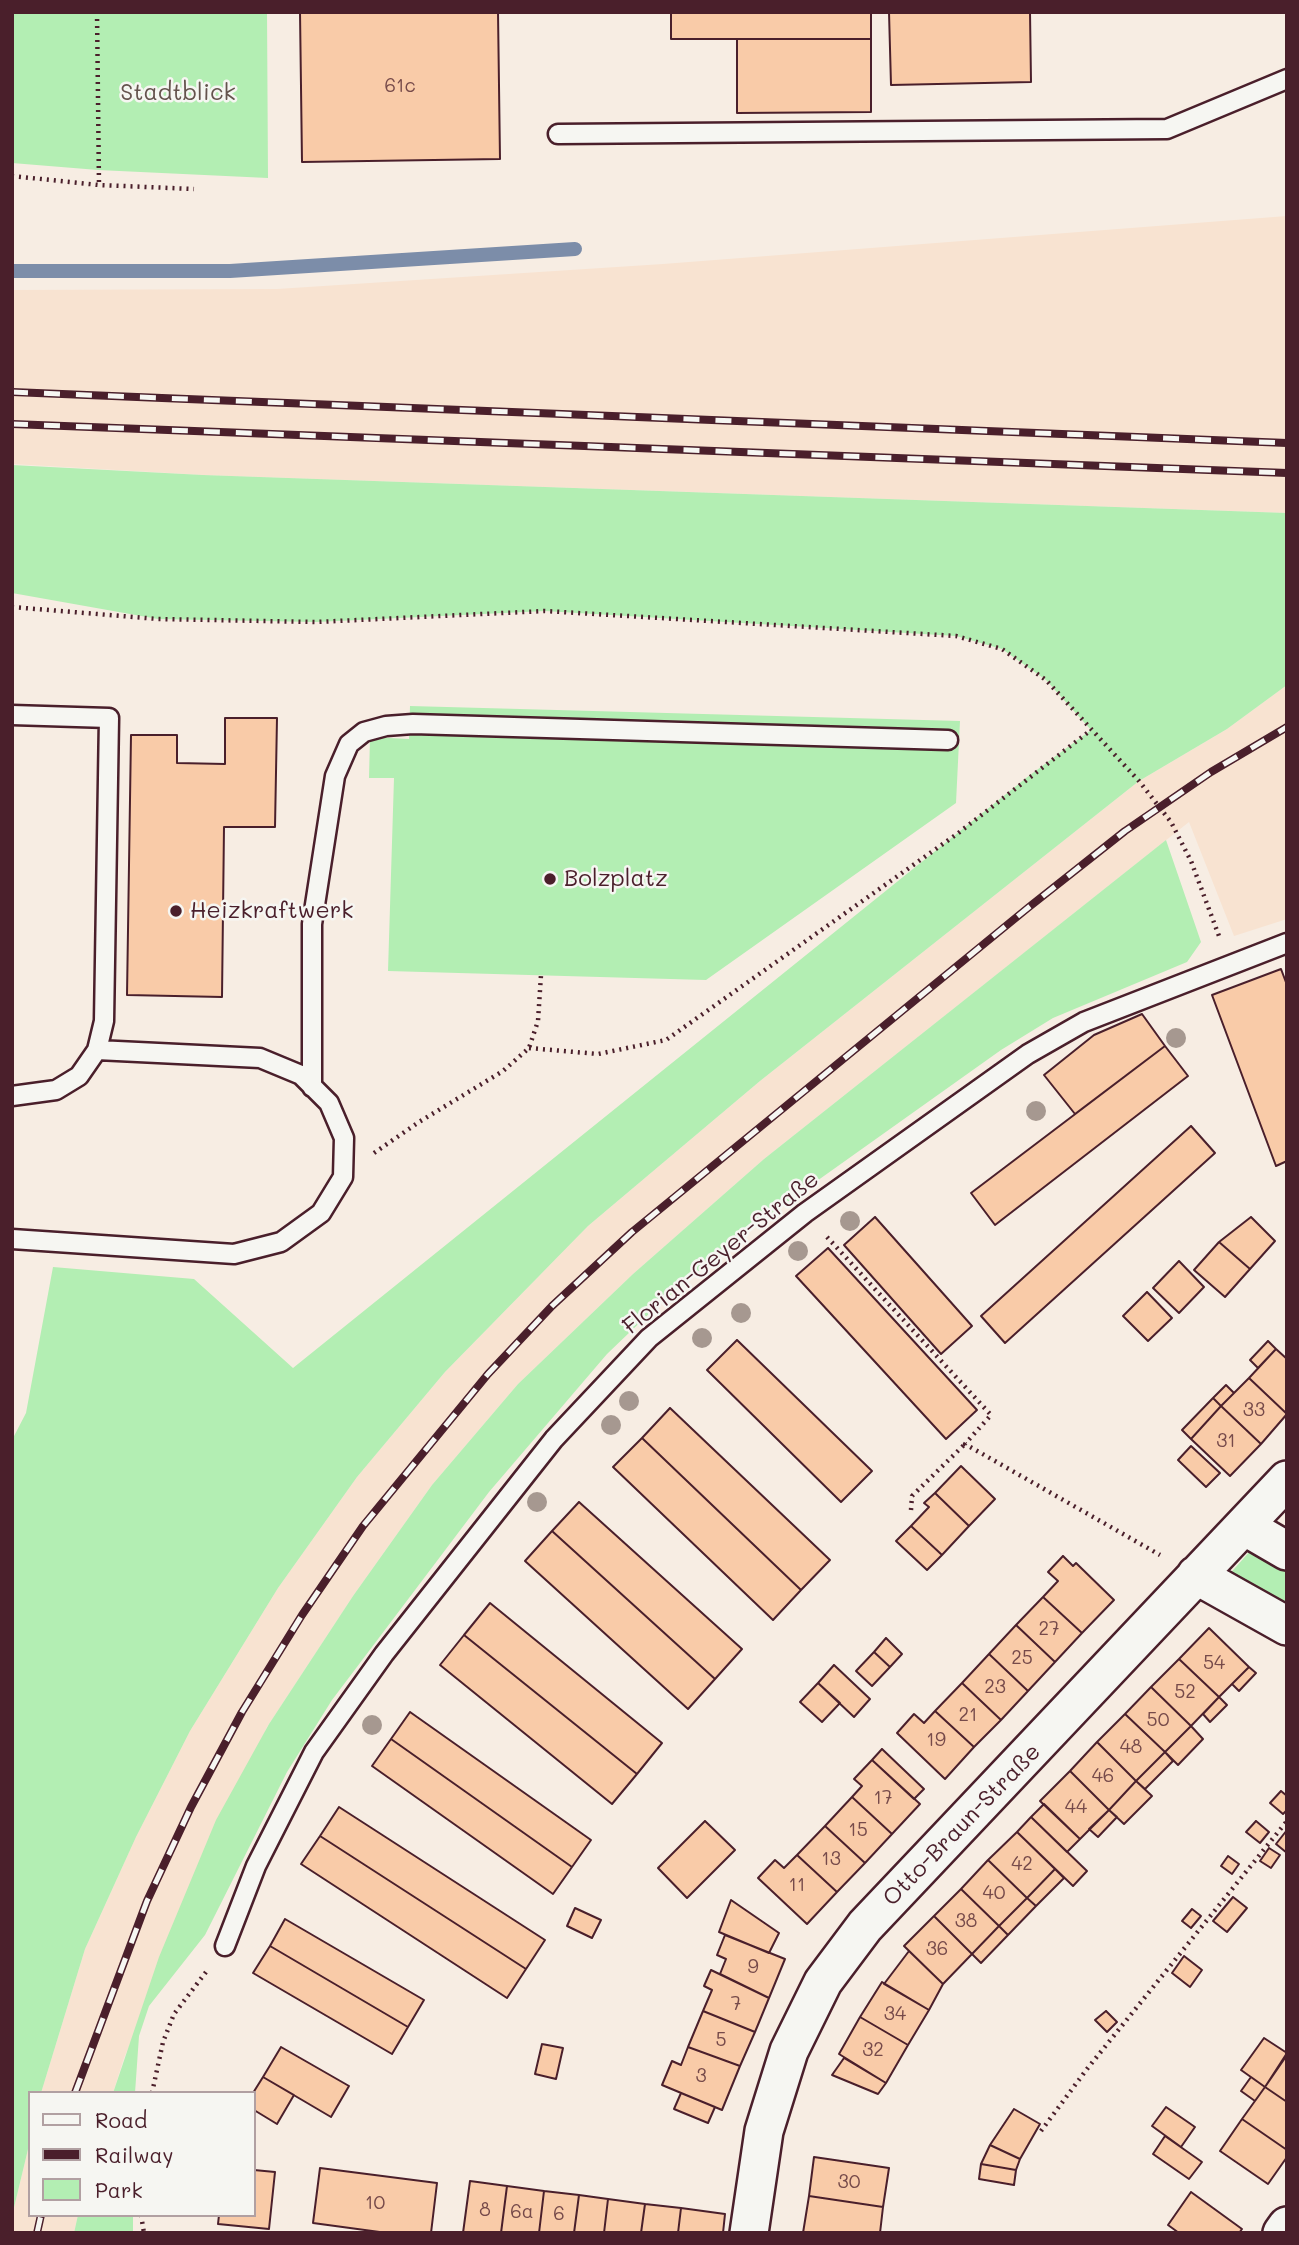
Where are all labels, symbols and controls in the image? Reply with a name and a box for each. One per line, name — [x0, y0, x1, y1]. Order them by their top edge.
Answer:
house number: 61c — [384, 75, 416, 97]
park label: Stadtblick — [120, 79, 236, 107]
place label: Bolzplatz — [564, 865, 668, 893]
marker: Bolzplatz — [542, 871, 558, 887]
place label: Heizkraftwerk — [190, 897, 353, 925]
marker: Heizkraftwerk — [168, 903, 184, 919]
street label: Florian-Geyer-Straße — [617, 1165, 825, 1341]
house number: 33 — [1243, 1399, 1265, 1421]
house number: 31 — [1216, 1430, 1236, 1452]
house number: 27 — [1038, 1618, 1060, 1640]
house number: 25 — [1011, 1647, 1033, 1669]
house number: 54 — [1203, 1652, 1225, 1674]
house number: 23 — [984, 1676, 1006, 1698]
house number: 52 — [1174, 1681, 1196, 1703]
house number: 21 — [958, 1704, 978, 1726]
house number: 50 — [1147, 1709, 1169, 1731]
house number: 19 — [926, 1729, 946, 1751]
house number: 48 — [1120, 1736, 1142, 1758]
street label: Otto-Braun-Straße — [877, 1738, 1047, 1912]
house number: 46 — [1092, 1765, 1114, 1787]
house number: 17 — [873, 1787, 893, 1809]
house number: 44 — [1065, 1796, 1087, 1818]
house number: 15 — [848, 1819, 868, 1841]
house number: 13 — [821, 1848, 841, 1870]
house number: 42 — [1011, 1853, 1033, 1875]
house number: 11 — [789, 1874, 805, 1896]
house number: 40 — [983, 1882, 1005, 1904]
house number: 38 — [955, 1910, 977, 1932]
house number: 36 — [926, 1938, 948, 1960]
house number: 9 — [747, 1956, 759, 1978]
house number: 7 — [731, 1993, 741, 2015]
house number: 34 — [884, 2003, 906, 2025]
house number: 5 — [715, 2029, 727, 2051]
house number: 32 — [862, 2039, 884, 2061]
house number: 3 — [695, 2065, 707, 2087]
legend — [28, 2091, 256, 2217]
text: Road — [95, 2106, 147, 2133]
text: Railway — [95, 2141, 174, 2168]
house number: 30 — [838, 2171, 860, 2193]
text: Park — [95, 2176, 143, 2203]
house number: 10 — [365, 2192, 385, 2214]
house number: 8 — [479, 2199, 491, 2221]
house number: 6a — [510, 2201, 534, 2223]
house number: 6 — [553, 2203, 565, 2225]

